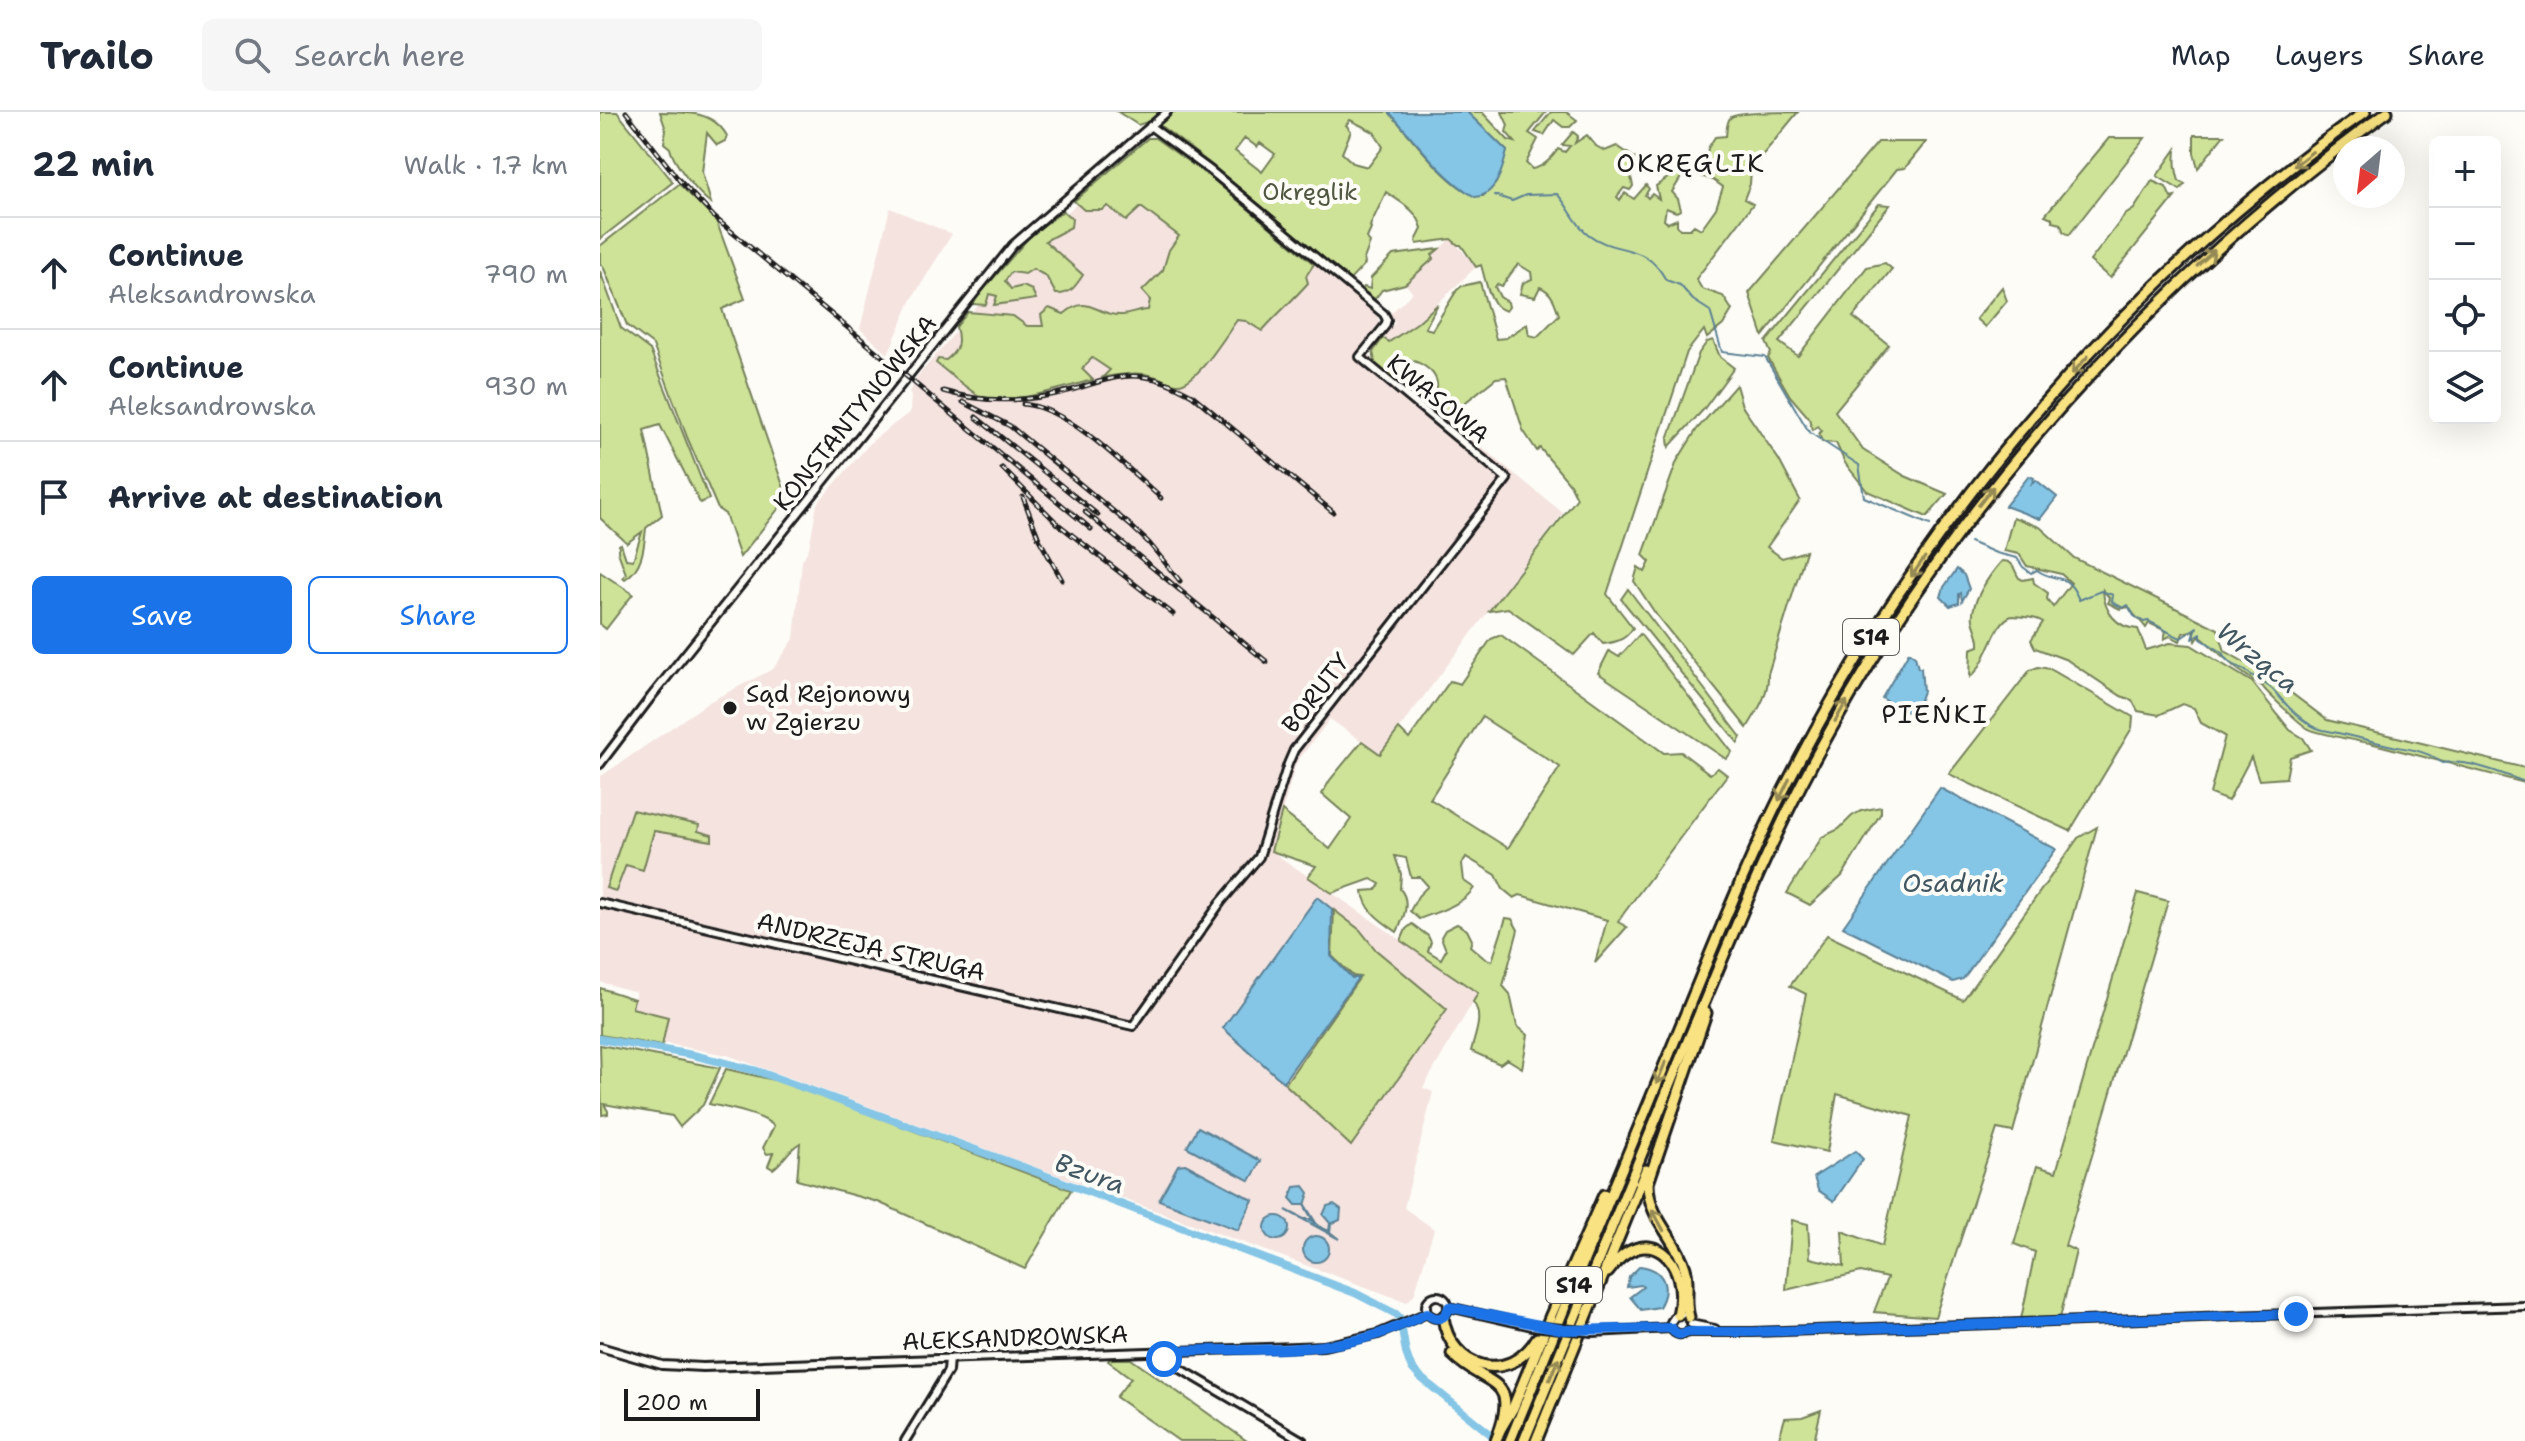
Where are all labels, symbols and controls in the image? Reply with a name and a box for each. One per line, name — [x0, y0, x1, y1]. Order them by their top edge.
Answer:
search box — [202, 19, 762, 91]
text: Trailo — [40, 30, 154, 81]
icon: search — [230, 33, 274, 77]
text: Search here — [294, 35, 465, 76]
text: Map — [2171, 36, 2231, 74]
text: Layers — [2275, 36, 2364, 74]
text: Share — [2408, 36, 2485, 74]
north arrow — [2333, 136, 2405, 208]
map controls — [2429, 136, 2501, 424]
button: + — [2429, 136, 2501, 208]
text: 22 min — [32, 141, 154, 187]
district label: OKRĘGLIK — [1616, 145, 1766, 180]
text: Walk · 1.7 km — [404, 147, 568, 182]
one-way arrow — [2293, 150, 2314, 168]
park label: Okręglik — [1262, 176, 1358, 208]
button: − — [2429, 208, 2501, 280]
text: Continue — [108, 235, 244, 276]
one-way arrow — [2195, 250, 2215, 268]
icon: ahead — [32, 251, 76, 295]
text: 790 m — [483, 256, 568, 291]
text: Aleksandrowska — [108, 276, 316, 311]
button: locate — [2429, 280, 2501, 352]
street label: KONSTANTYNOWSKA — [766, 308, 944, 518]
text: Continue — [108, 347, 244, 388]
street label: KWASOWA — [1380, 347, 1496, 451]
button: layers — [2429, 352, 2501, 424]
one-way arrow — [2072, 354, 2090, 374]
icon: ahead — [32, 363, 76, 407]
text: 930 m — [484, 368, 568, 403]
text: Aleksandrowska — [108, 388, 316, 423]
icon: arrive — [32, 475, 76, 519]
text: Arrive at destination — [108, 477, 443, 518]
one-way arrow — [1978, 486, 1995, 507]
one-way arrow — [1909, 555, 1926, 577]
button: Save — [32, 576, 292, 654]
button: Share — [308, 576, 568, 654]
water label: Wrząca — [2210, 613, 2306, 701]
road number: S14 — [1843, 619, 1899, 655]
street label: BORUTY — [1275, 646, 1358, 740]
place label: Sąd Rejonowy w Zgierzu — [746, 678, 911, 738]
district label: PIEŃKI — [1881, 696, 1989, 731]
marker: Sąd Rejonowy w Zgierzu — [721, 699, 739, 717]
one-way arrow — [1833, 700, 1849, 723]
one-way arrow — [1776, 777, 1791, 801]
water label: Osadnik — [1902, 865, 2004, 900]
street label: ANDRZEJA STRUGA — [754, 905, 988, 989]
one-way arrow — [1653, 1061, 1667, 1085]
water label: Bzura — [1050, 1144, 1130, 1202]
one-way arrow — [1649, 1208, 1665, 1232]
road number: S14 — [1546, 1267, 1602, 1303]
route end — [2278, 1296, 2314, 1332]
street label: ALEKSANDROWSKA — [901, 1318, 1129, 1358]
route start — [1146, 1341, 1182, 1377]
one-way arrow — [1547, 1357, 1562, 1382]
scale bar — [624, 1385, 760, 1421]
text: 200 m — [636, 1388, 708, 1417]

